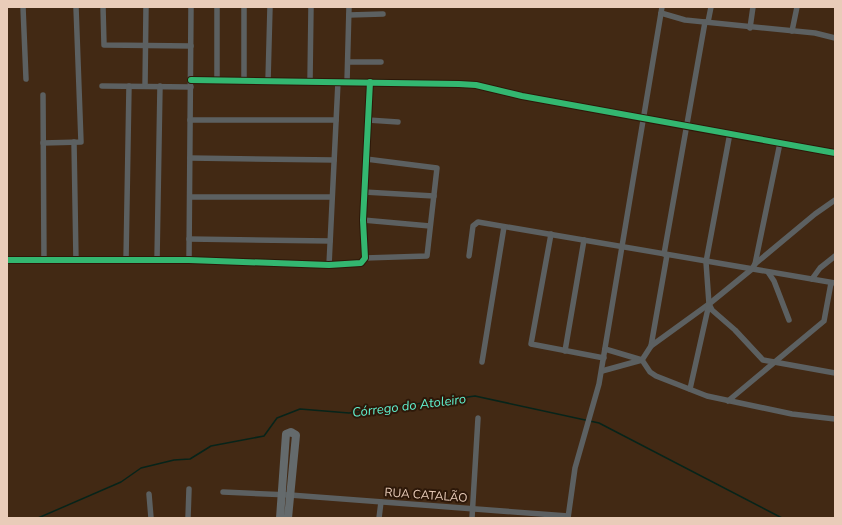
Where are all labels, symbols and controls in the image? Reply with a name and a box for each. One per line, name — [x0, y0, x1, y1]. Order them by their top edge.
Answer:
water label: Córrego do Atoleiro — [351, 390, 467, 422]
street label: RUA CATALÃO — [384, 484, 468, 506]

